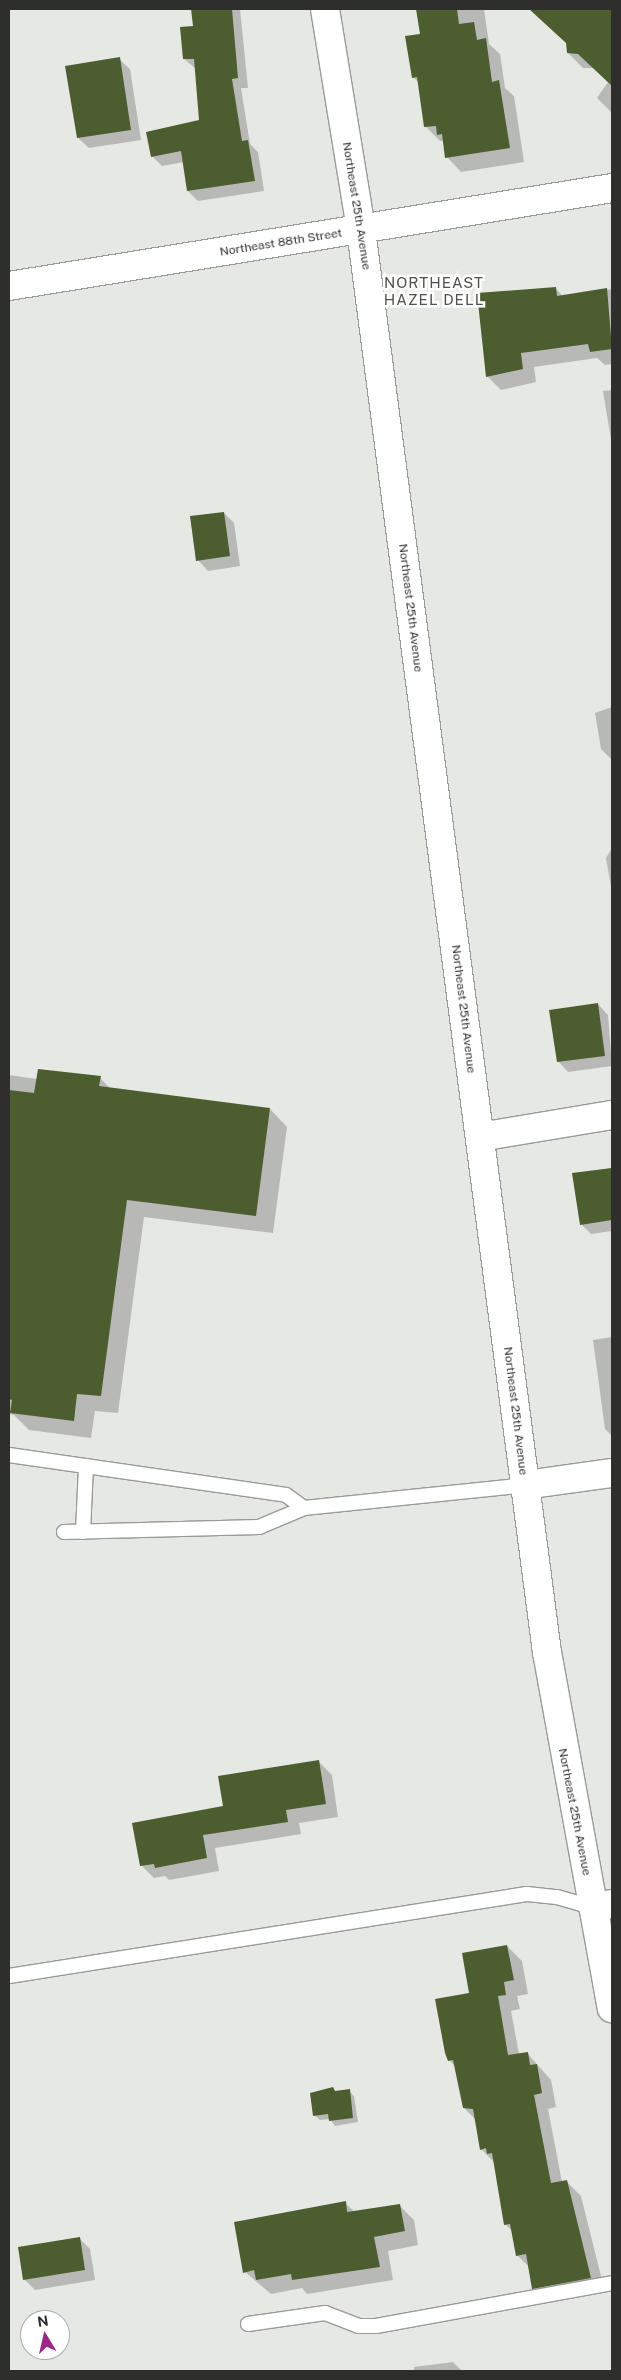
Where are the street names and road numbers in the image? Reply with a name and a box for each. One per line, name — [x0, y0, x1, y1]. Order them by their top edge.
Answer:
street label: Northeast 25th Avenue — [339, 141, 373, 271]
street label: Northeast 88th Street — [219, 226, 343, 260]
street label: Northeast 25th Avenue — [395, 543, 425, 673]
street label: Northeast 25th Avenue — [448, 944, 478, 1074]
street label: Northeast 25th Avenue — [500, 1346, 530, 1476]
street label: Northeast 25th Avenue — [555, 1747, 593, 1877]

